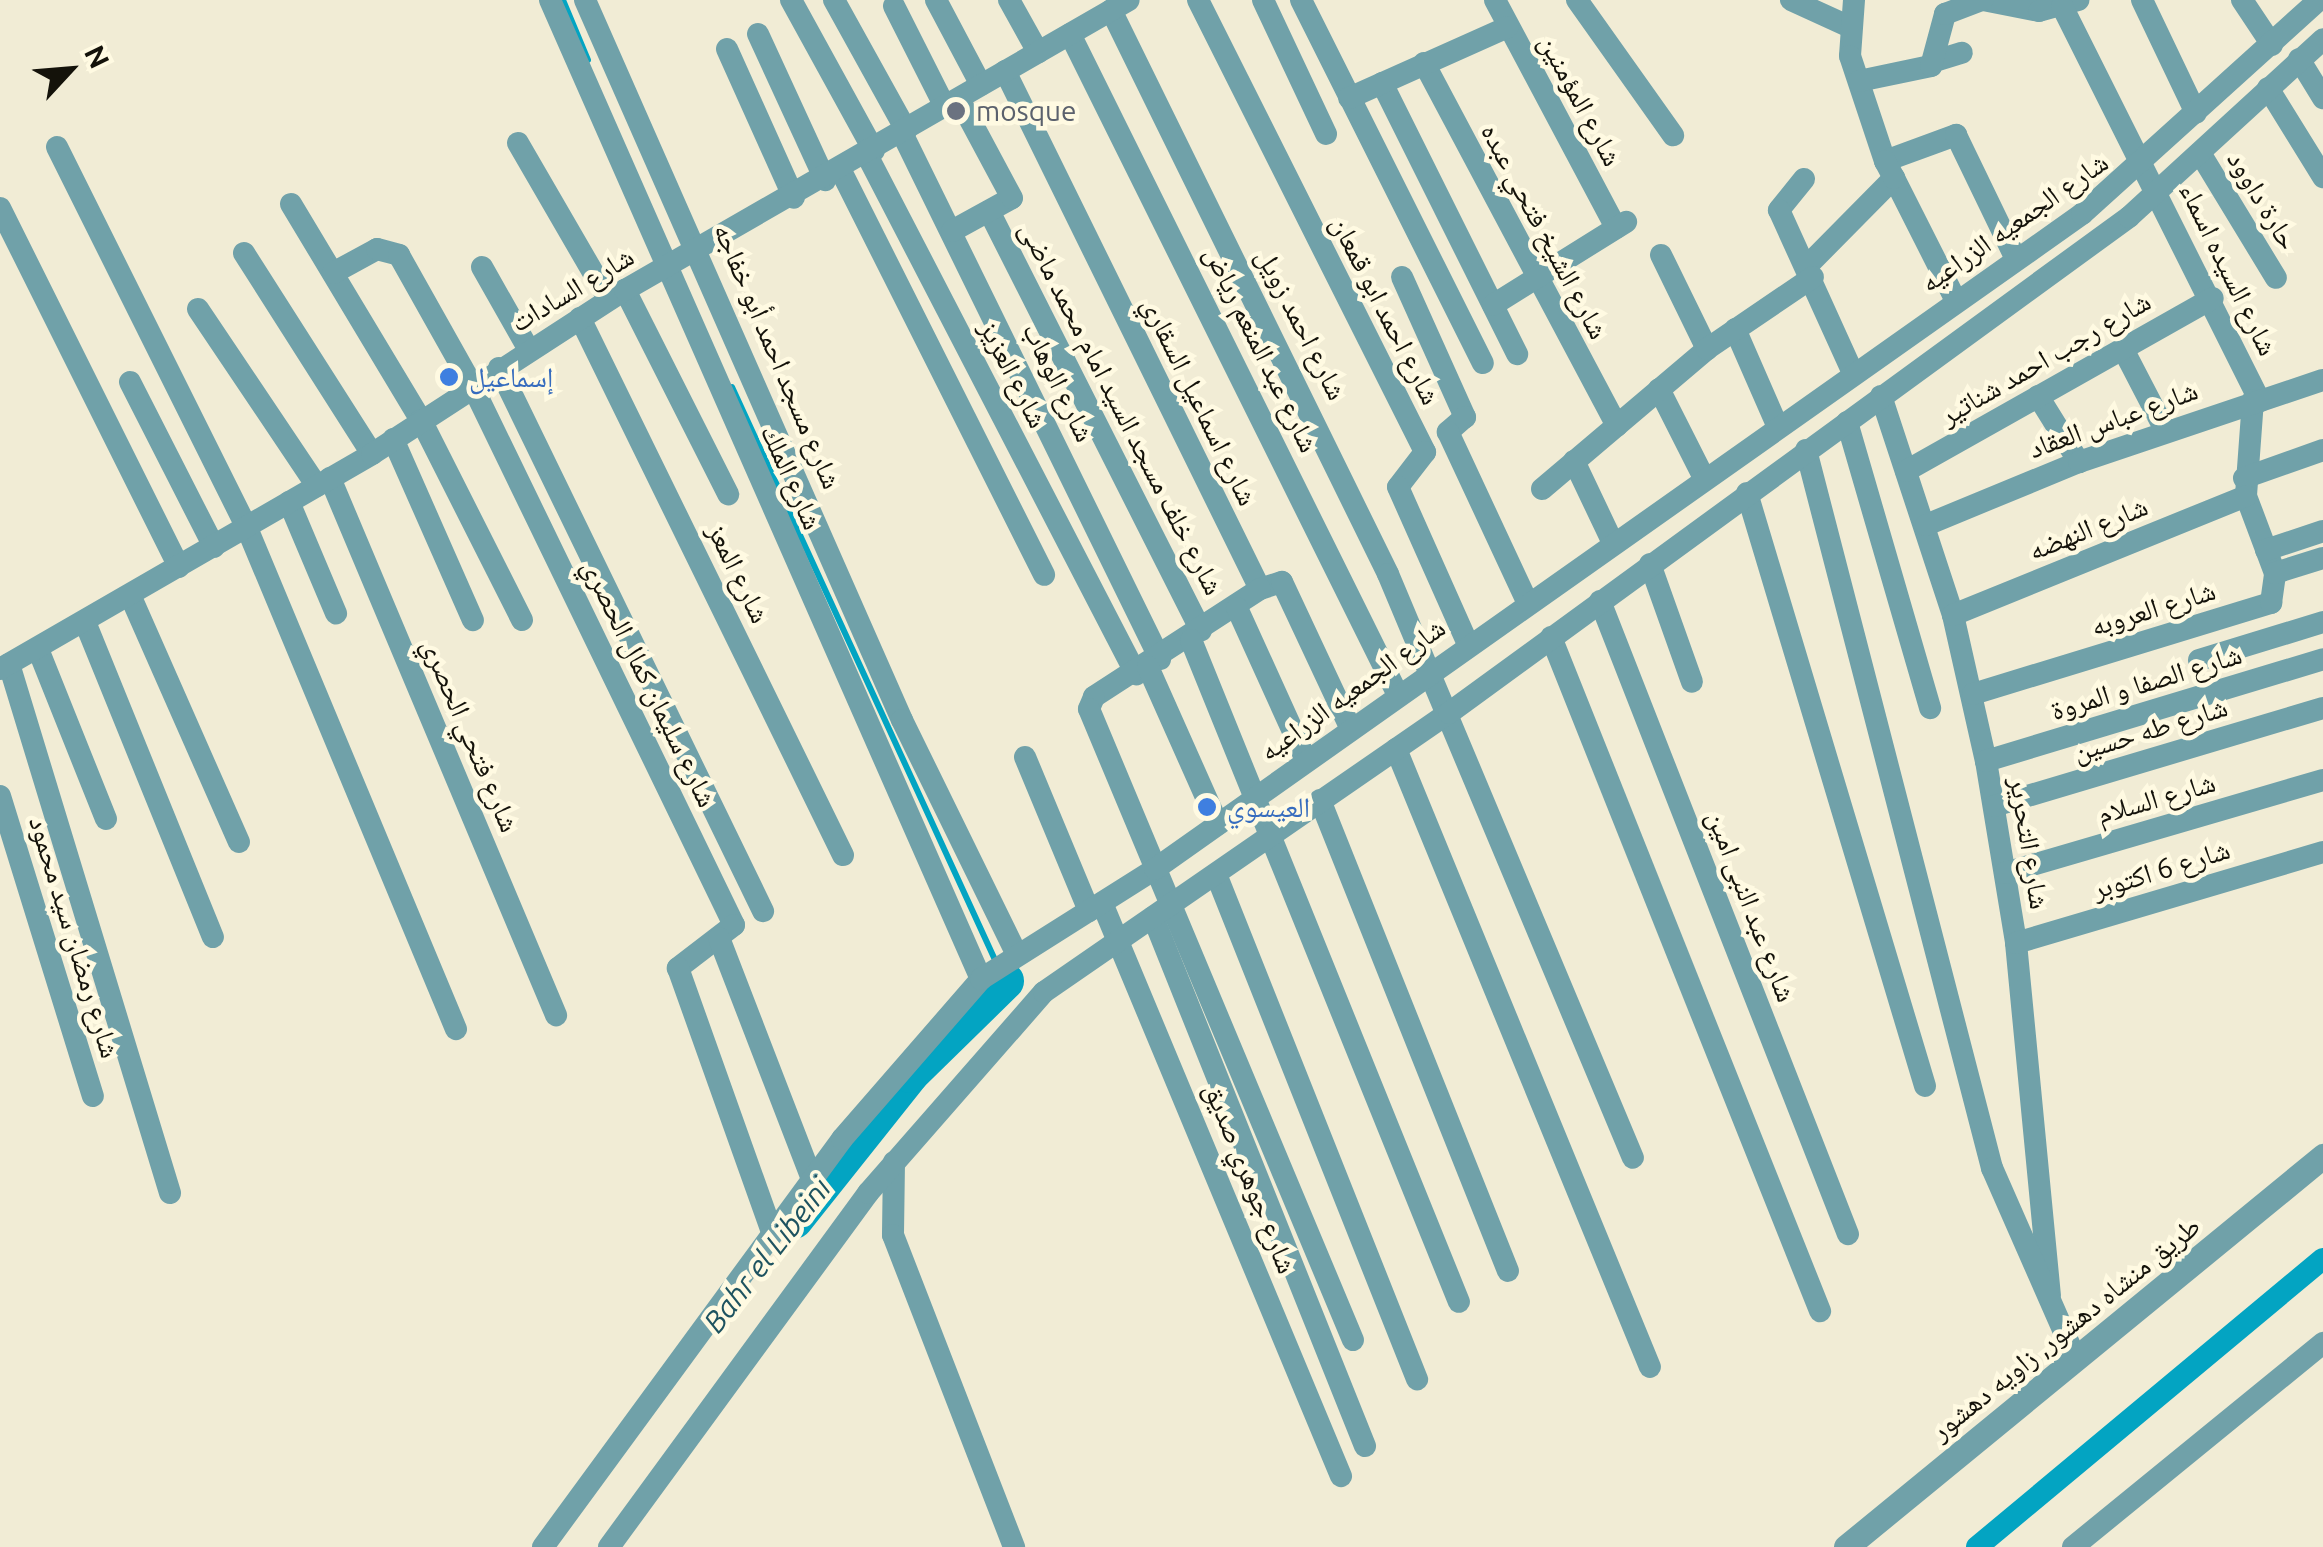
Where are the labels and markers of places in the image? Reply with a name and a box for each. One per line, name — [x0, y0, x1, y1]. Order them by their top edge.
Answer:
place label: mosque — [976, 94, 1077, 128]
marker: mosque — [945, 100, 967, 122]
place label: إسماعيل — [469, 360, 554, 394]
marker: إسماعيل — [438, 366, 460, 388]
place label: العيسوي — [1227, 790, 1310, 824]
marker: العيسوي — [1196, 796, 1218, 818]

